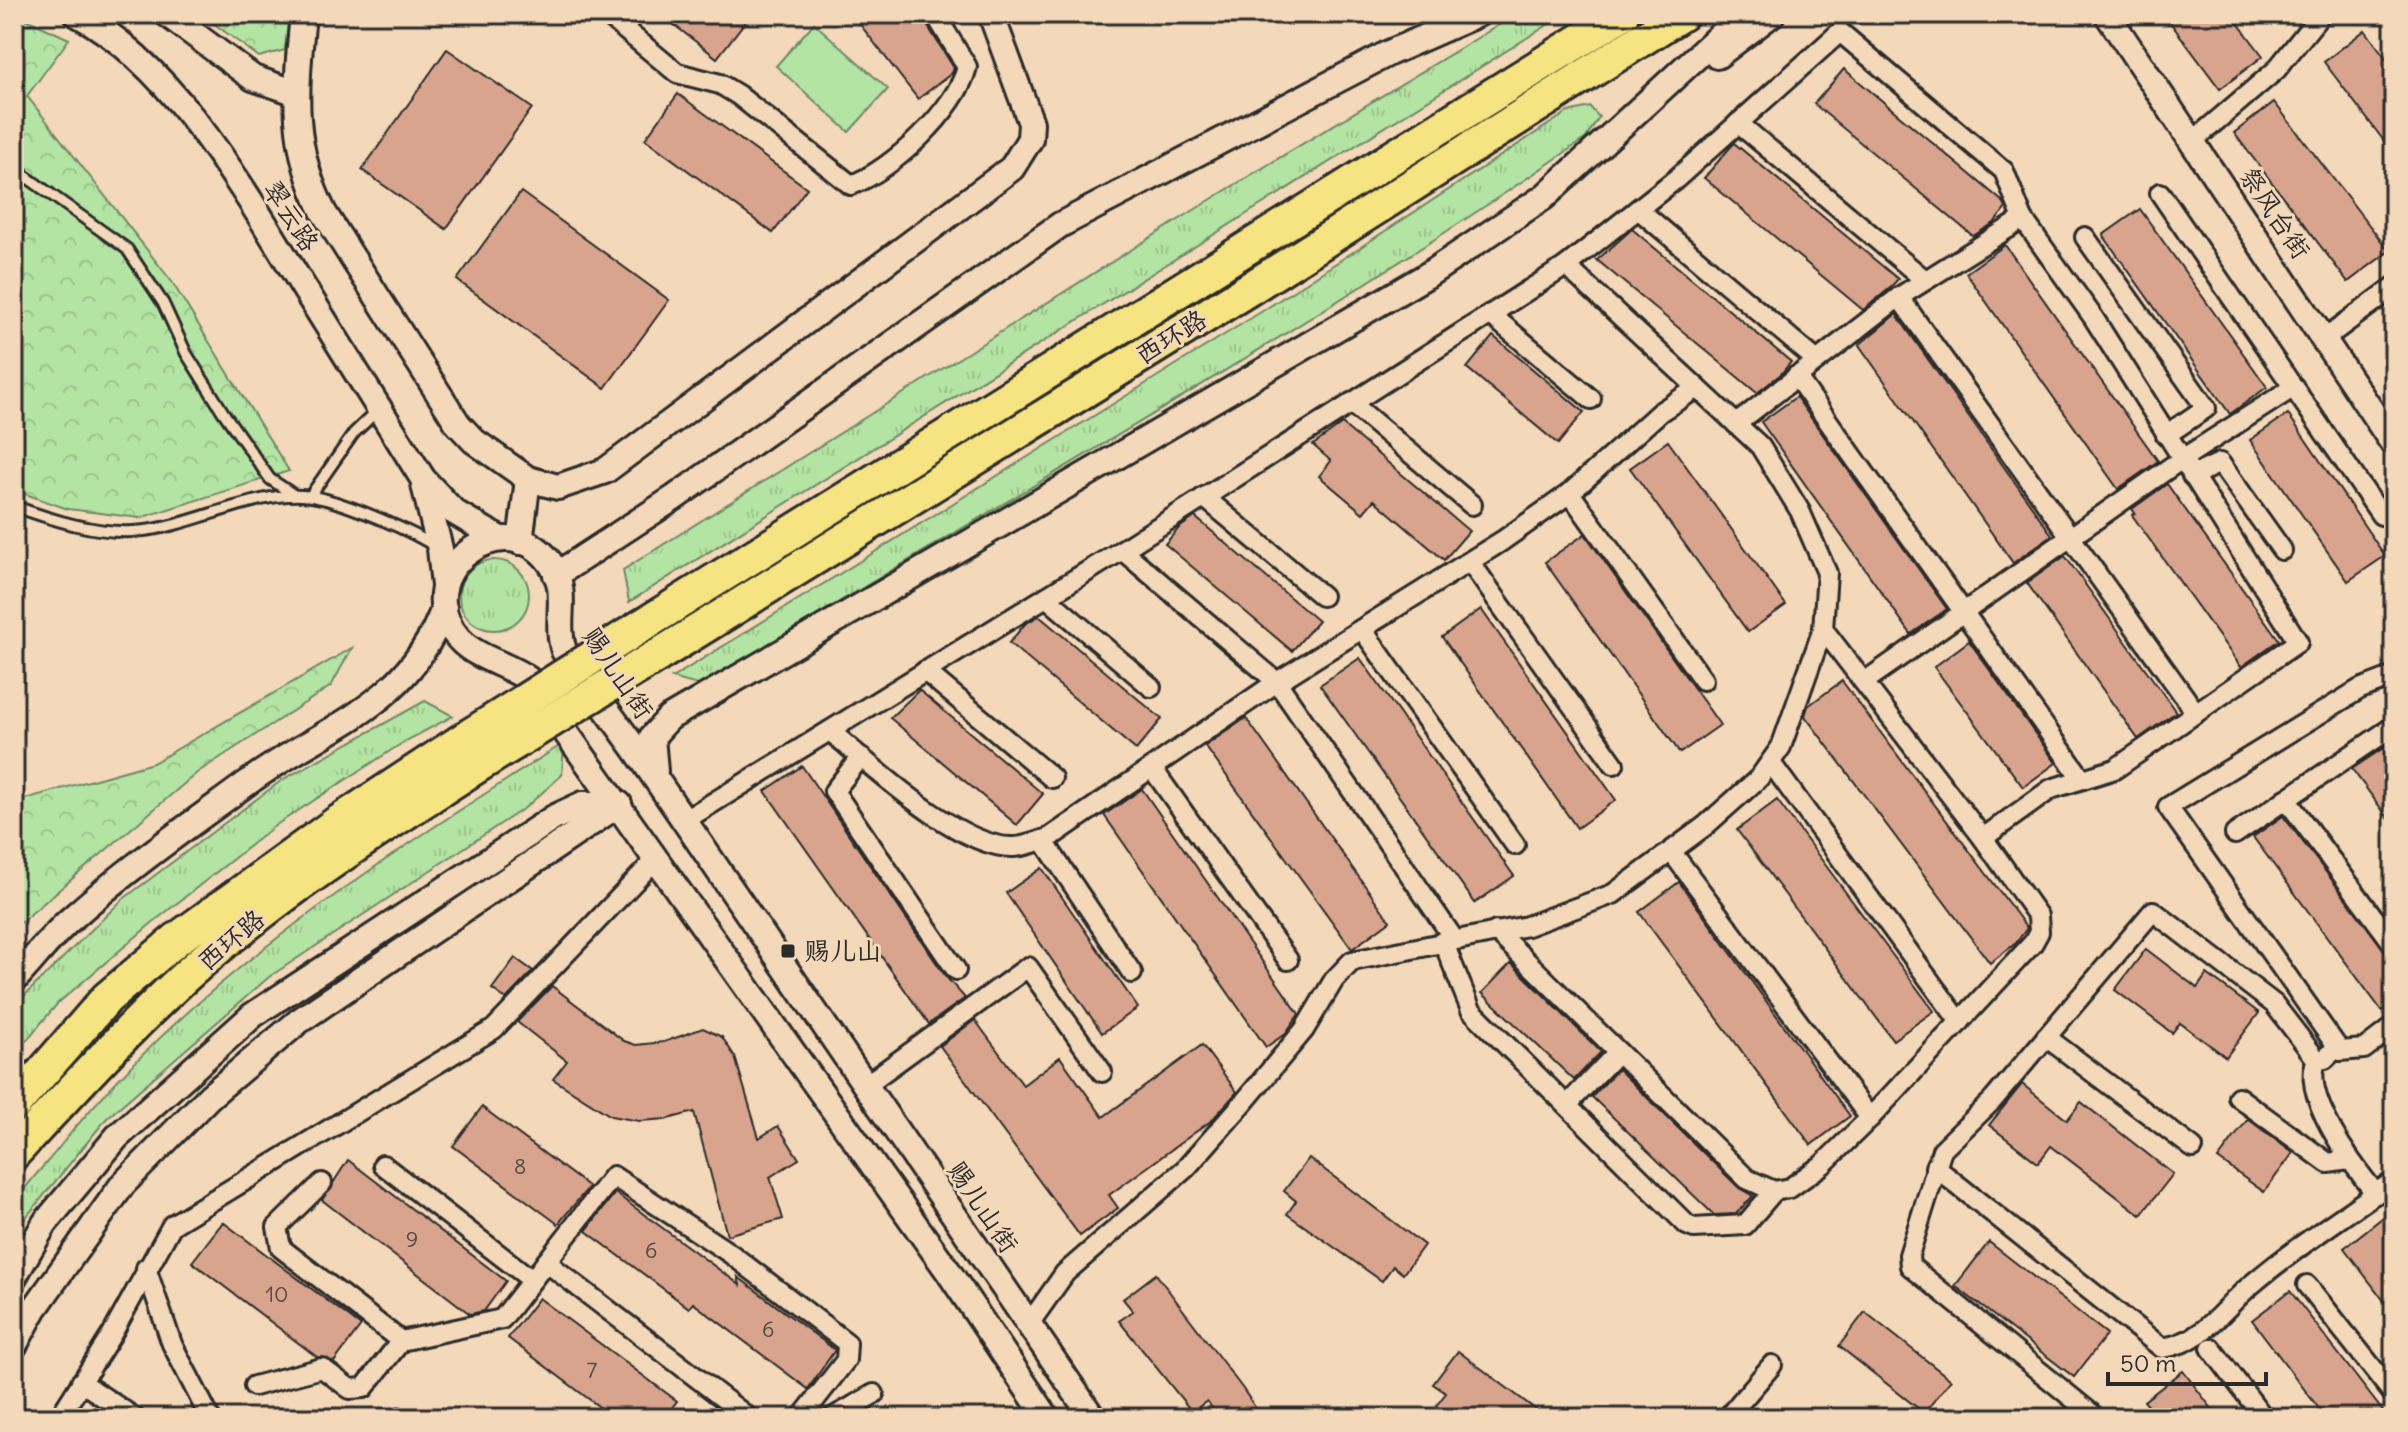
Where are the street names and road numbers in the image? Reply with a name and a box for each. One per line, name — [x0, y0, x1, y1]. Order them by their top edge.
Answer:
street label: 祭风台街 — [2233, 160, 2318, 265]
street label: 翠云路 — [256, 174, 327, 257]
street label: 西环路 — [1129, 302, 1213, 371]
street label: 赐儿山街 — [576, 620, 661, 725]
street label: 西环路 — [190, 902, 271, 977]
street label: 赐儿山街 — [941, 1154, 1026, 1259]

